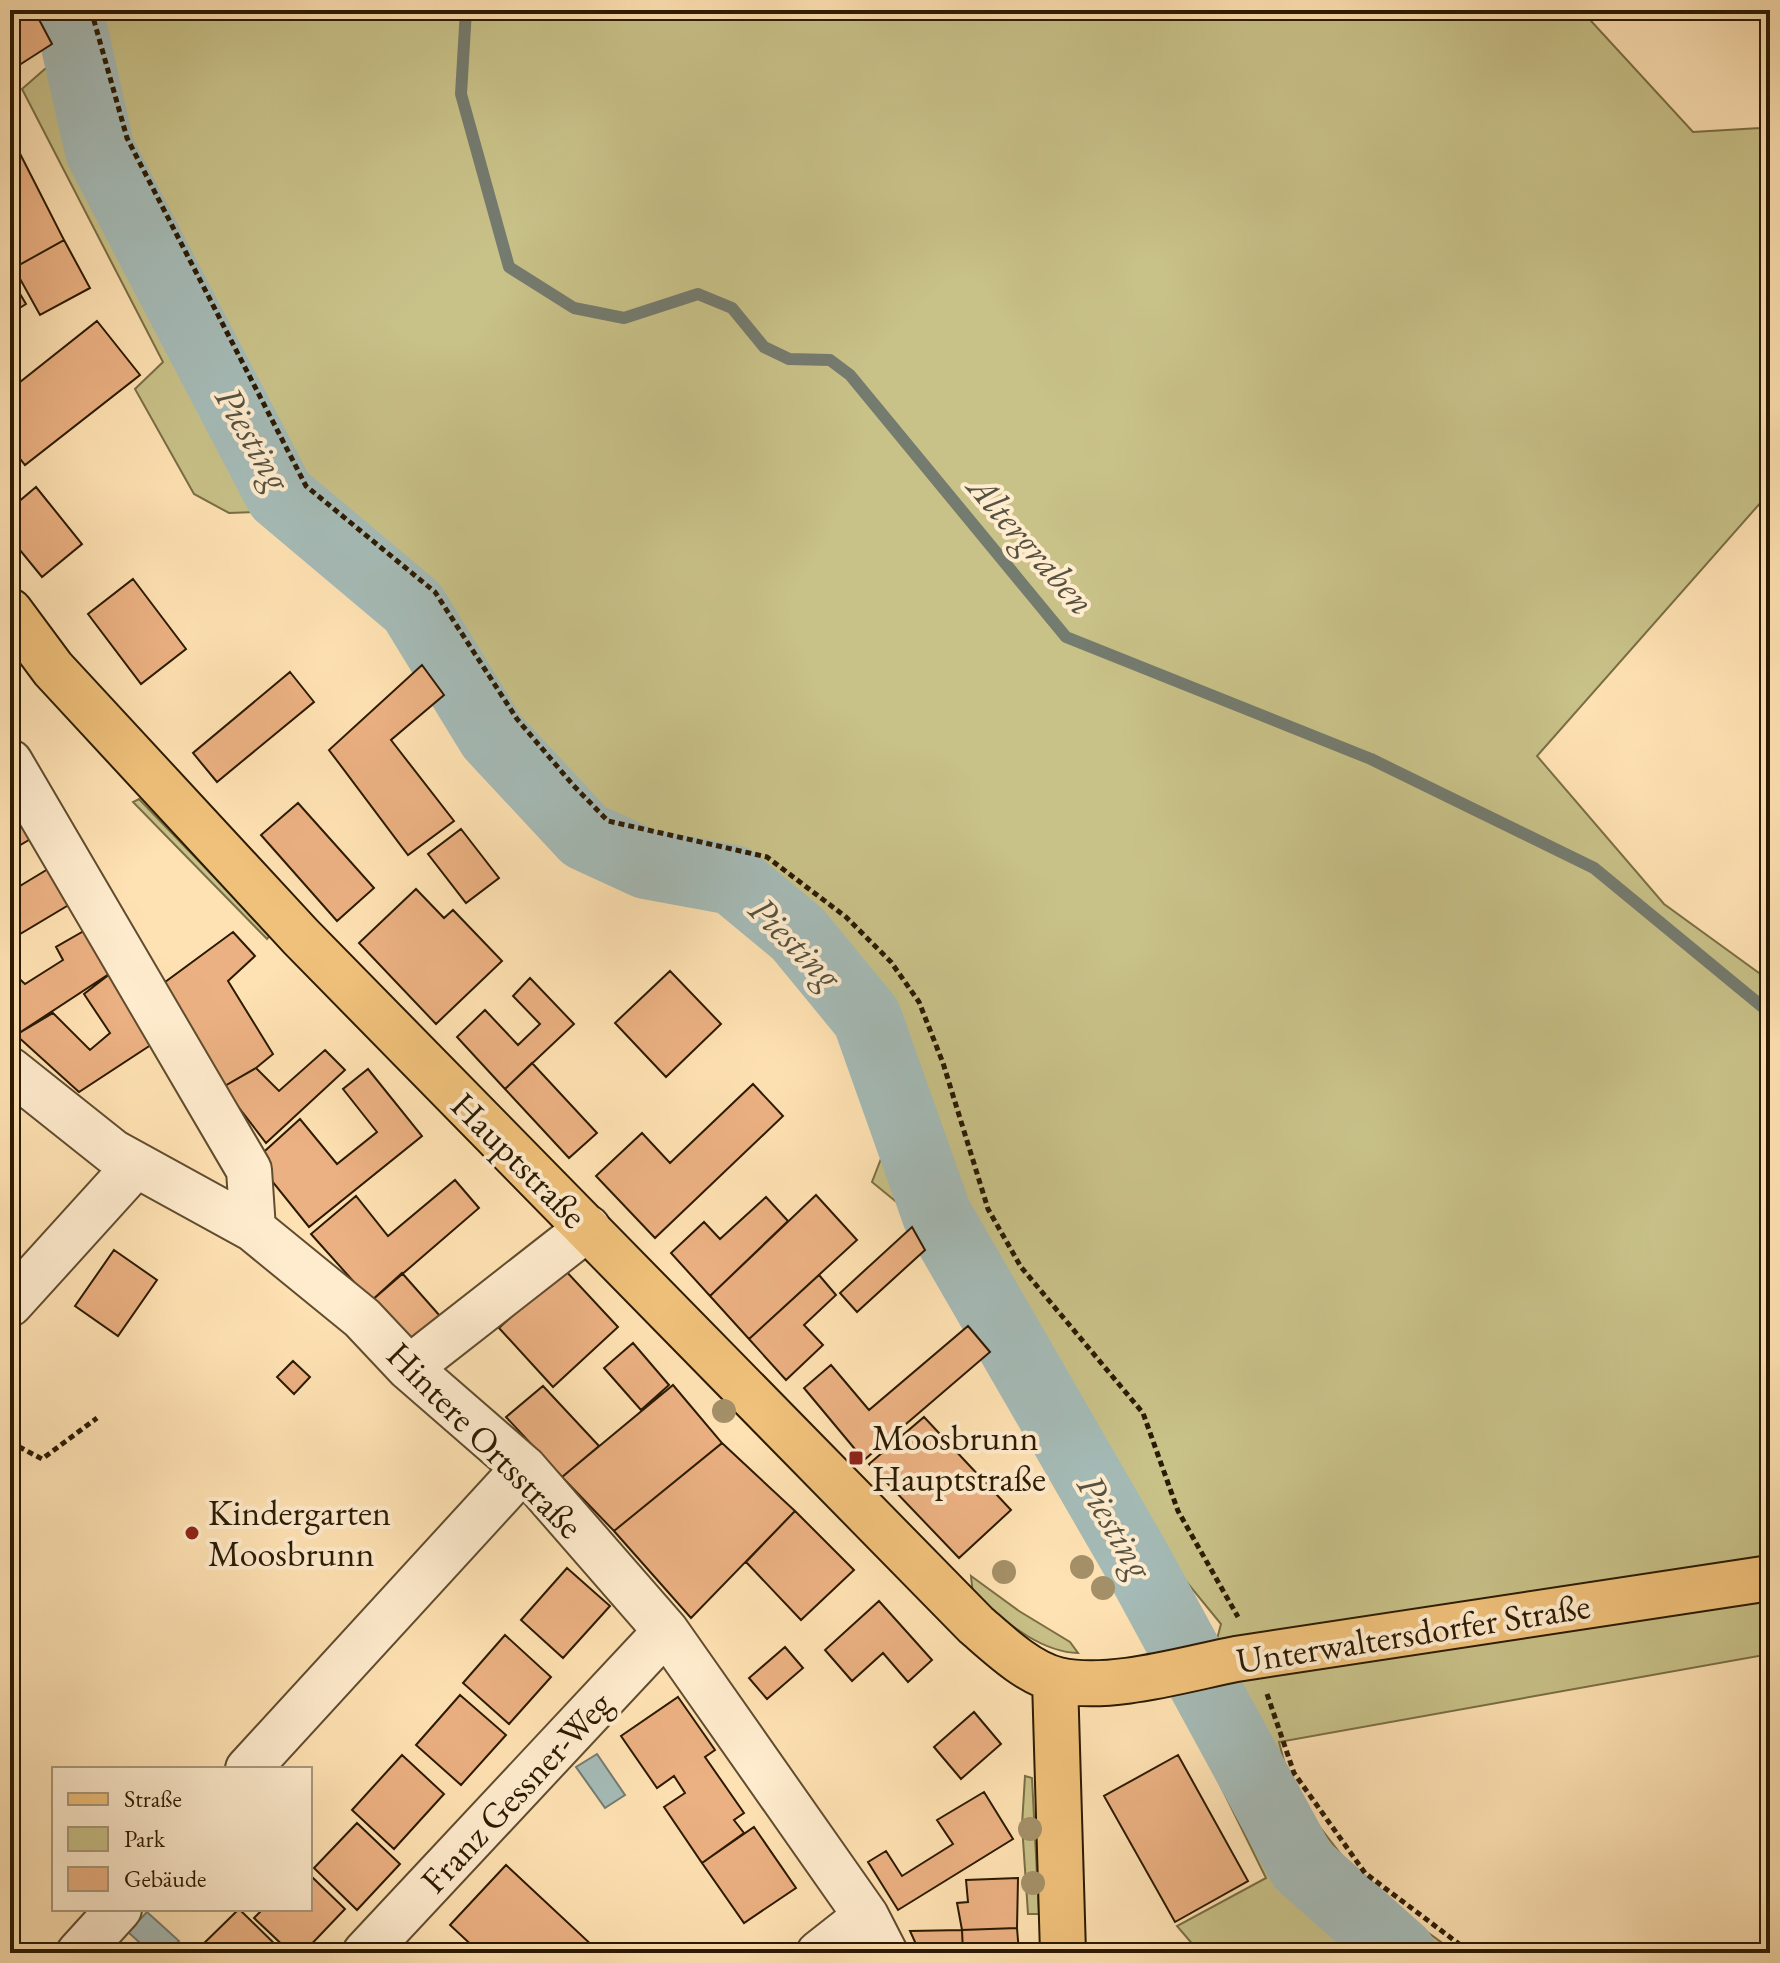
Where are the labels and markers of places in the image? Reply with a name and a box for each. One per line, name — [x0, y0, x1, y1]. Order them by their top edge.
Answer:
place label: Moosbrunn Hauptstraße — [872, 1414, 1046, 1502]
marker: Moosbrunn Hauptstraße — [847, 1449, 865, 1467]
place label: Kindergarten Moosbrunn — [208, 1489, 391, 1577]
marker: Kindergarten Moosbrunn — [183, 1524, 201, 1542]

